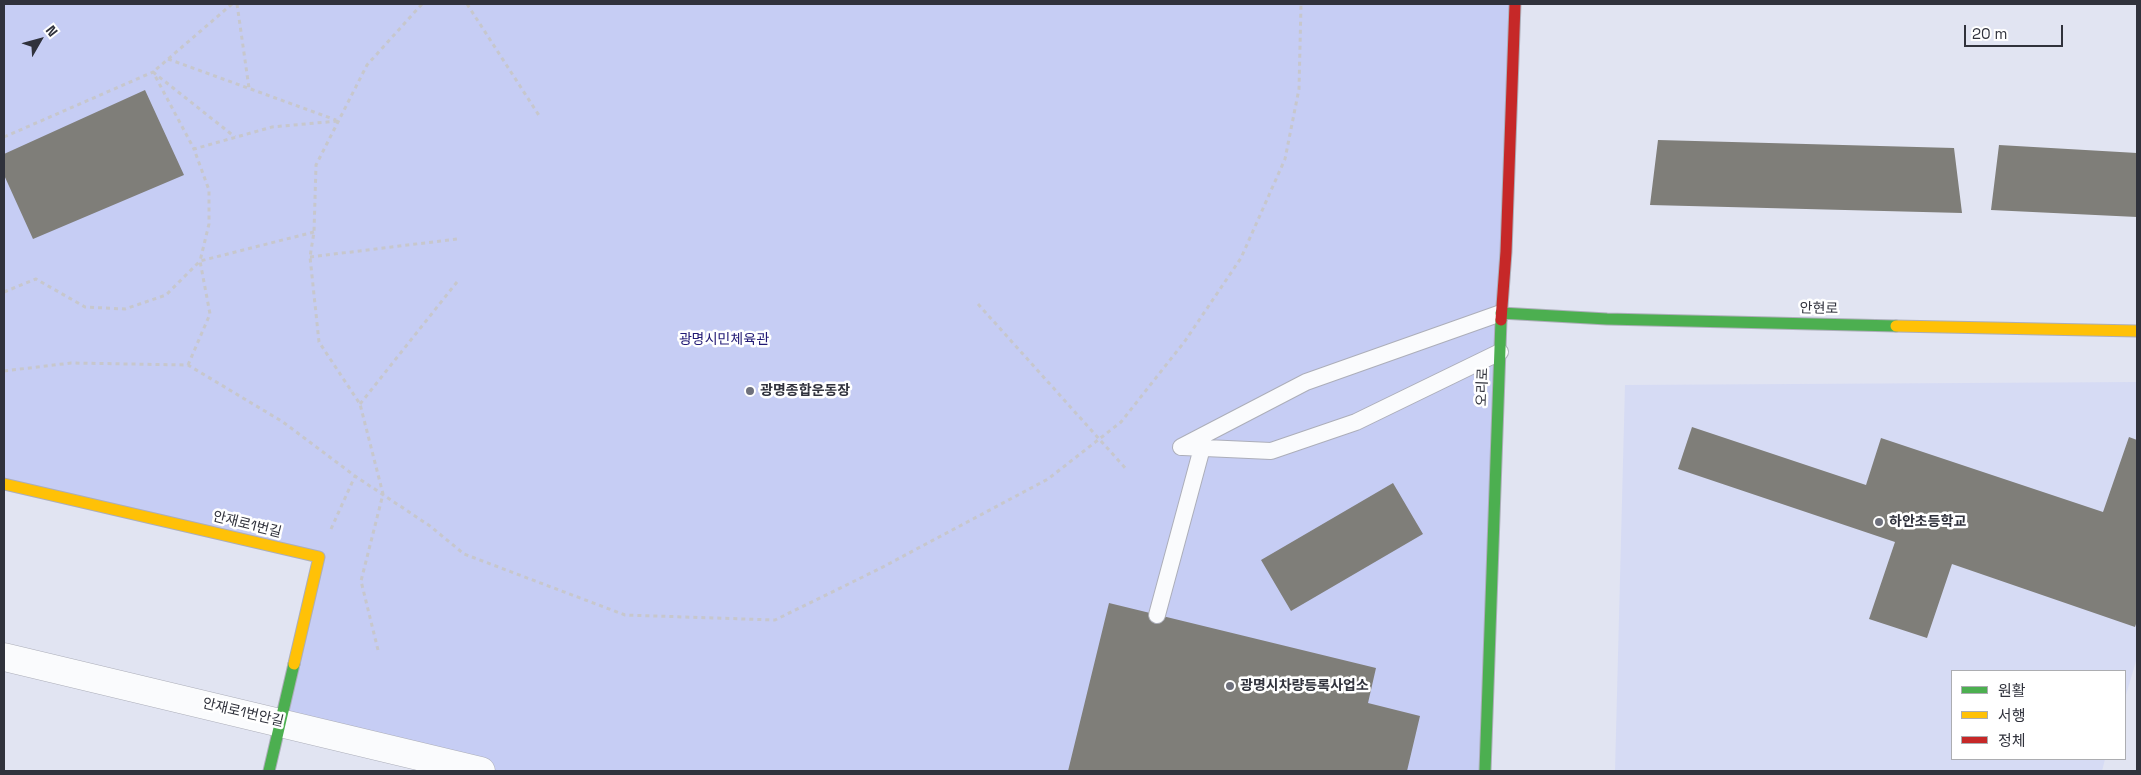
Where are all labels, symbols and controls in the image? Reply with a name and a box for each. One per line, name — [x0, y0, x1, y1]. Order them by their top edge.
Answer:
north arrow — [15, 15, 65, 65]
scale bar — [1966, 15, 2065, 47]
text: N — [42, 22, 62, 40]
text: 20 m — [1972, 24, 2007, 43]
street label: 안현로 — [1800, 300, 1838, 318]
park label: 광명시민체육관 — [679, 332, 769, 348]
street label: 오리로 — [1474, 367, 1492, 407]
place label: 광명종합운동장 — [760, 383, 850, 399]
marker: 광명종합운동장 — [744, 385, 756, 397]
street label: 안재로1번길 — [211, 508, 283, 542]
place label: 하안초등학교 — [1889, 514, 1966, 530]
marker: 하안초등학교 — [1873, 516, 1885, 528]
legend — [1951, 670, 2126, 760]
place label: 광명시차량등록사업소 — [1240, 678, 1369, 694]
marker: 광명시차량등록사업소 — [1224, 680, 1236, 692]
text: 원활 — [1998, 681, 2026, 700]
street label: 안재로1번안길 — [201, 695, 285, 731]
text: 서행 — [1998, 706, 2026, 725]
text: 정체 — [1998, 731, 2026, 750]

